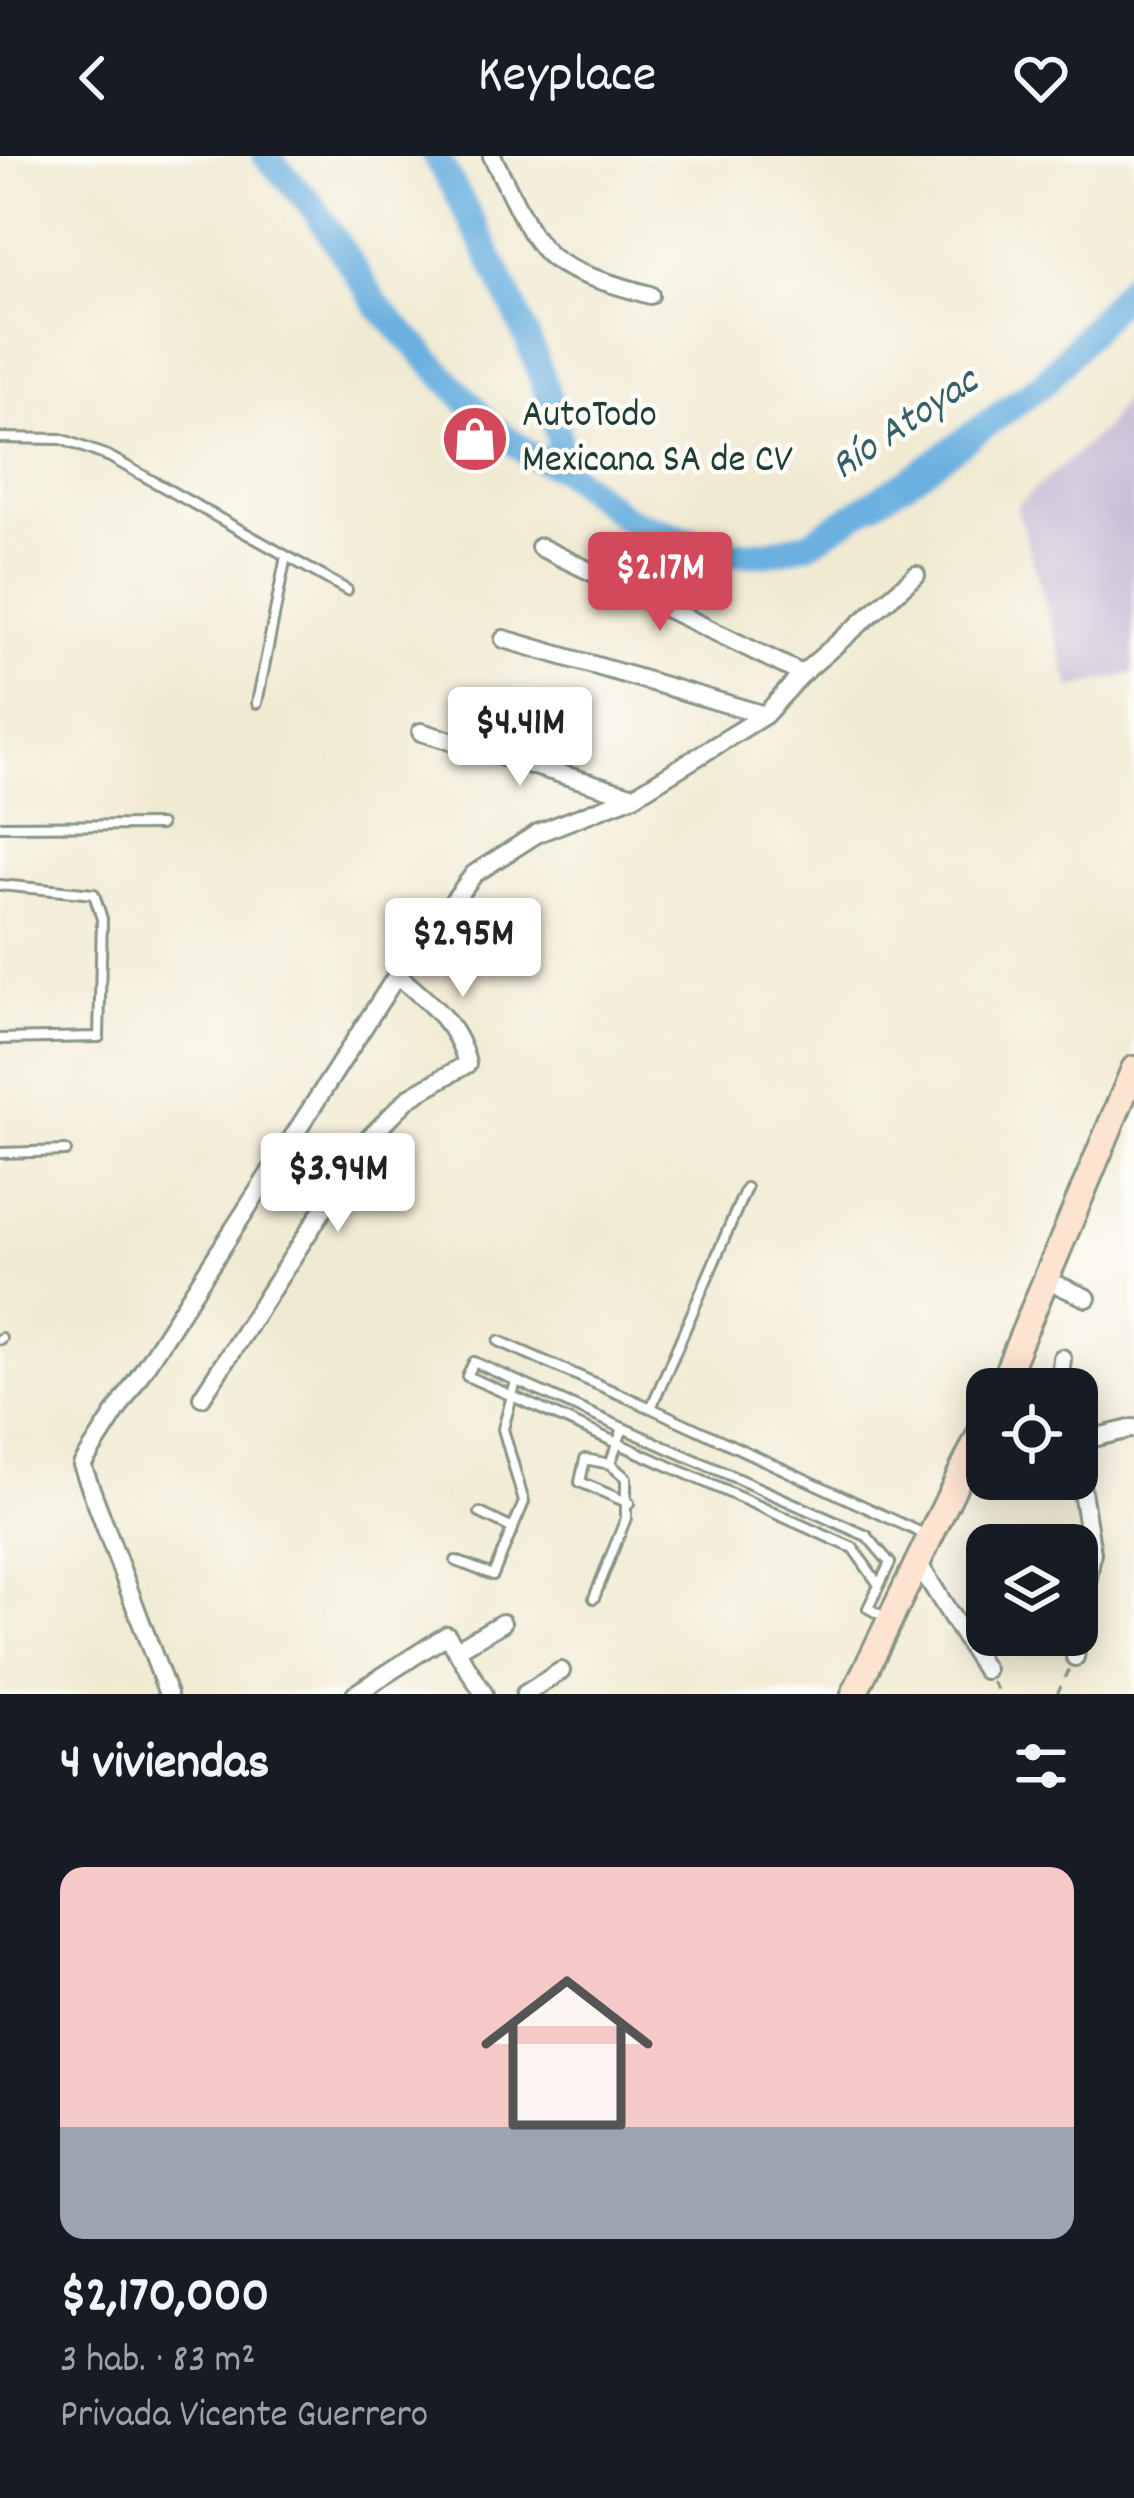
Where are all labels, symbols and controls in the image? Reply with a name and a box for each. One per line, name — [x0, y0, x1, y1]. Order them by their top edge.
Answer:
text: Keyplace — [477, 40, 657, 117]
icon: back — [60, 45, 126, 111]
icon: heart — [1008, 45, 1074, 111]
water label: Río Atoyac — [820, 353, 994, 498]
place label: AutoTodo Mexicana SA de CV — [522, 390, 793, 490]
shop icon: AutoTodo Mexicana SA de CV — [440, 404, 510, 474]
pin: $2.17M — [562, 532, 758, 634]
text: $2.17M — [615, 543, 705, 598]
pin: $4.41M — [422, 687, 618, 789]
text: $4.41M — [475, 698, 565, 753]
pin: $2.95M — [365, 898, 561, 1000]
text: $2.95M — [412, 909, 514, 964]
pin: $3.94M — [240, 1133, 436, 1235]
text: $3.94M — [288, 1144, 388, 1199]
map controls — [966, 1368, 1098, 1656]
button: locate — [966, 1368, 1098, 1500]
button: layers — [966, 1524, 1098, 1656]
text: 4 viviendas — [60, 1730, 269, 1802]
icon: filters — [1008, 1733, 1074, 1799]
icon: home — [459, 1945, 675, 2161]
text: $2,170,000 — [60, 2263, 269, 2335]
text: 3 hab. · 83 m² — [60, 2335, 255, 2390]
text: Privada Vicente Guerrero — [60, 2390, 428, 2445]

